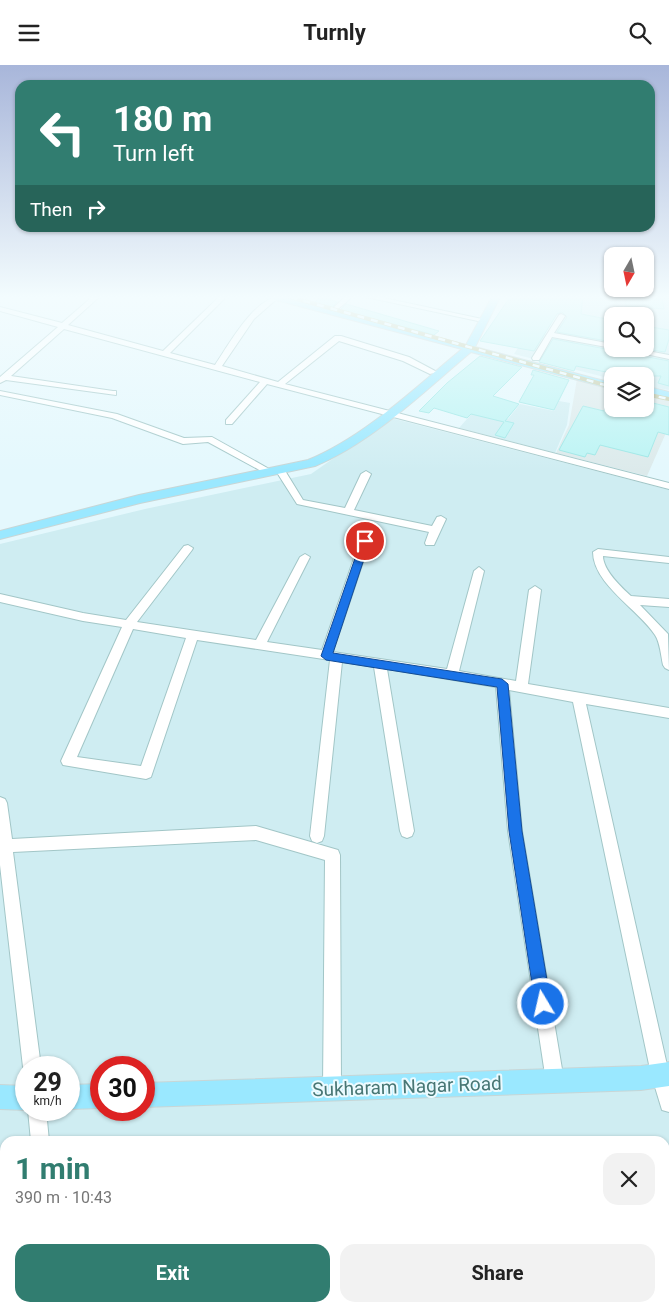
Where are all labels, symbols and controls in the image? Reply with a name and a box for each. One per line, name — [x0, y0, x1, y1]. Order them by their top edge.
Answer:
icon: menu — [15, 19, 43, 47]
icon: search — [626, 19, 654, 47]
text: Turnly — [303, 20, 366, 45]
text: 180 m — [113, 99, 212, 140]
icon: left — [30, 100, 95, 165]
text: Turn left — [113, 141, 194, 166]
icon: right — [82, 195, 110, 223]
text: Then — [30, 198, 72, 221]
north arrow — [604, 247, 654, 297]
map controls — [604, 247, 654, 417]
button: search — [604, 307, 654, 357]
button: layers — [604, 367, 654, 417]
pin — [344, 520, 386, 562]
icon: arrive — [351, 527, 379, 555]
position arrow — [516, 977, 568, 1029]
speed limit sign: 30 — [90, 1056, 155, 1121]
text: 29 — [33, 1068, 62, 1097]
street label: Sukharam Nagar Road — [312, 1072, 502, 1101]
text: km/h — [33, 1094, 62, 1108]
text: 1 min — [15, 1151, 90, 1186]
button: close — [603, 1153, 655, 1205]
text: 390 m · 10:43 — [15, 1188, 112, 1207]
button: Exit — [15, 1244, 330, 1302]
button: Share — [340, 1244, 655, 1302]

